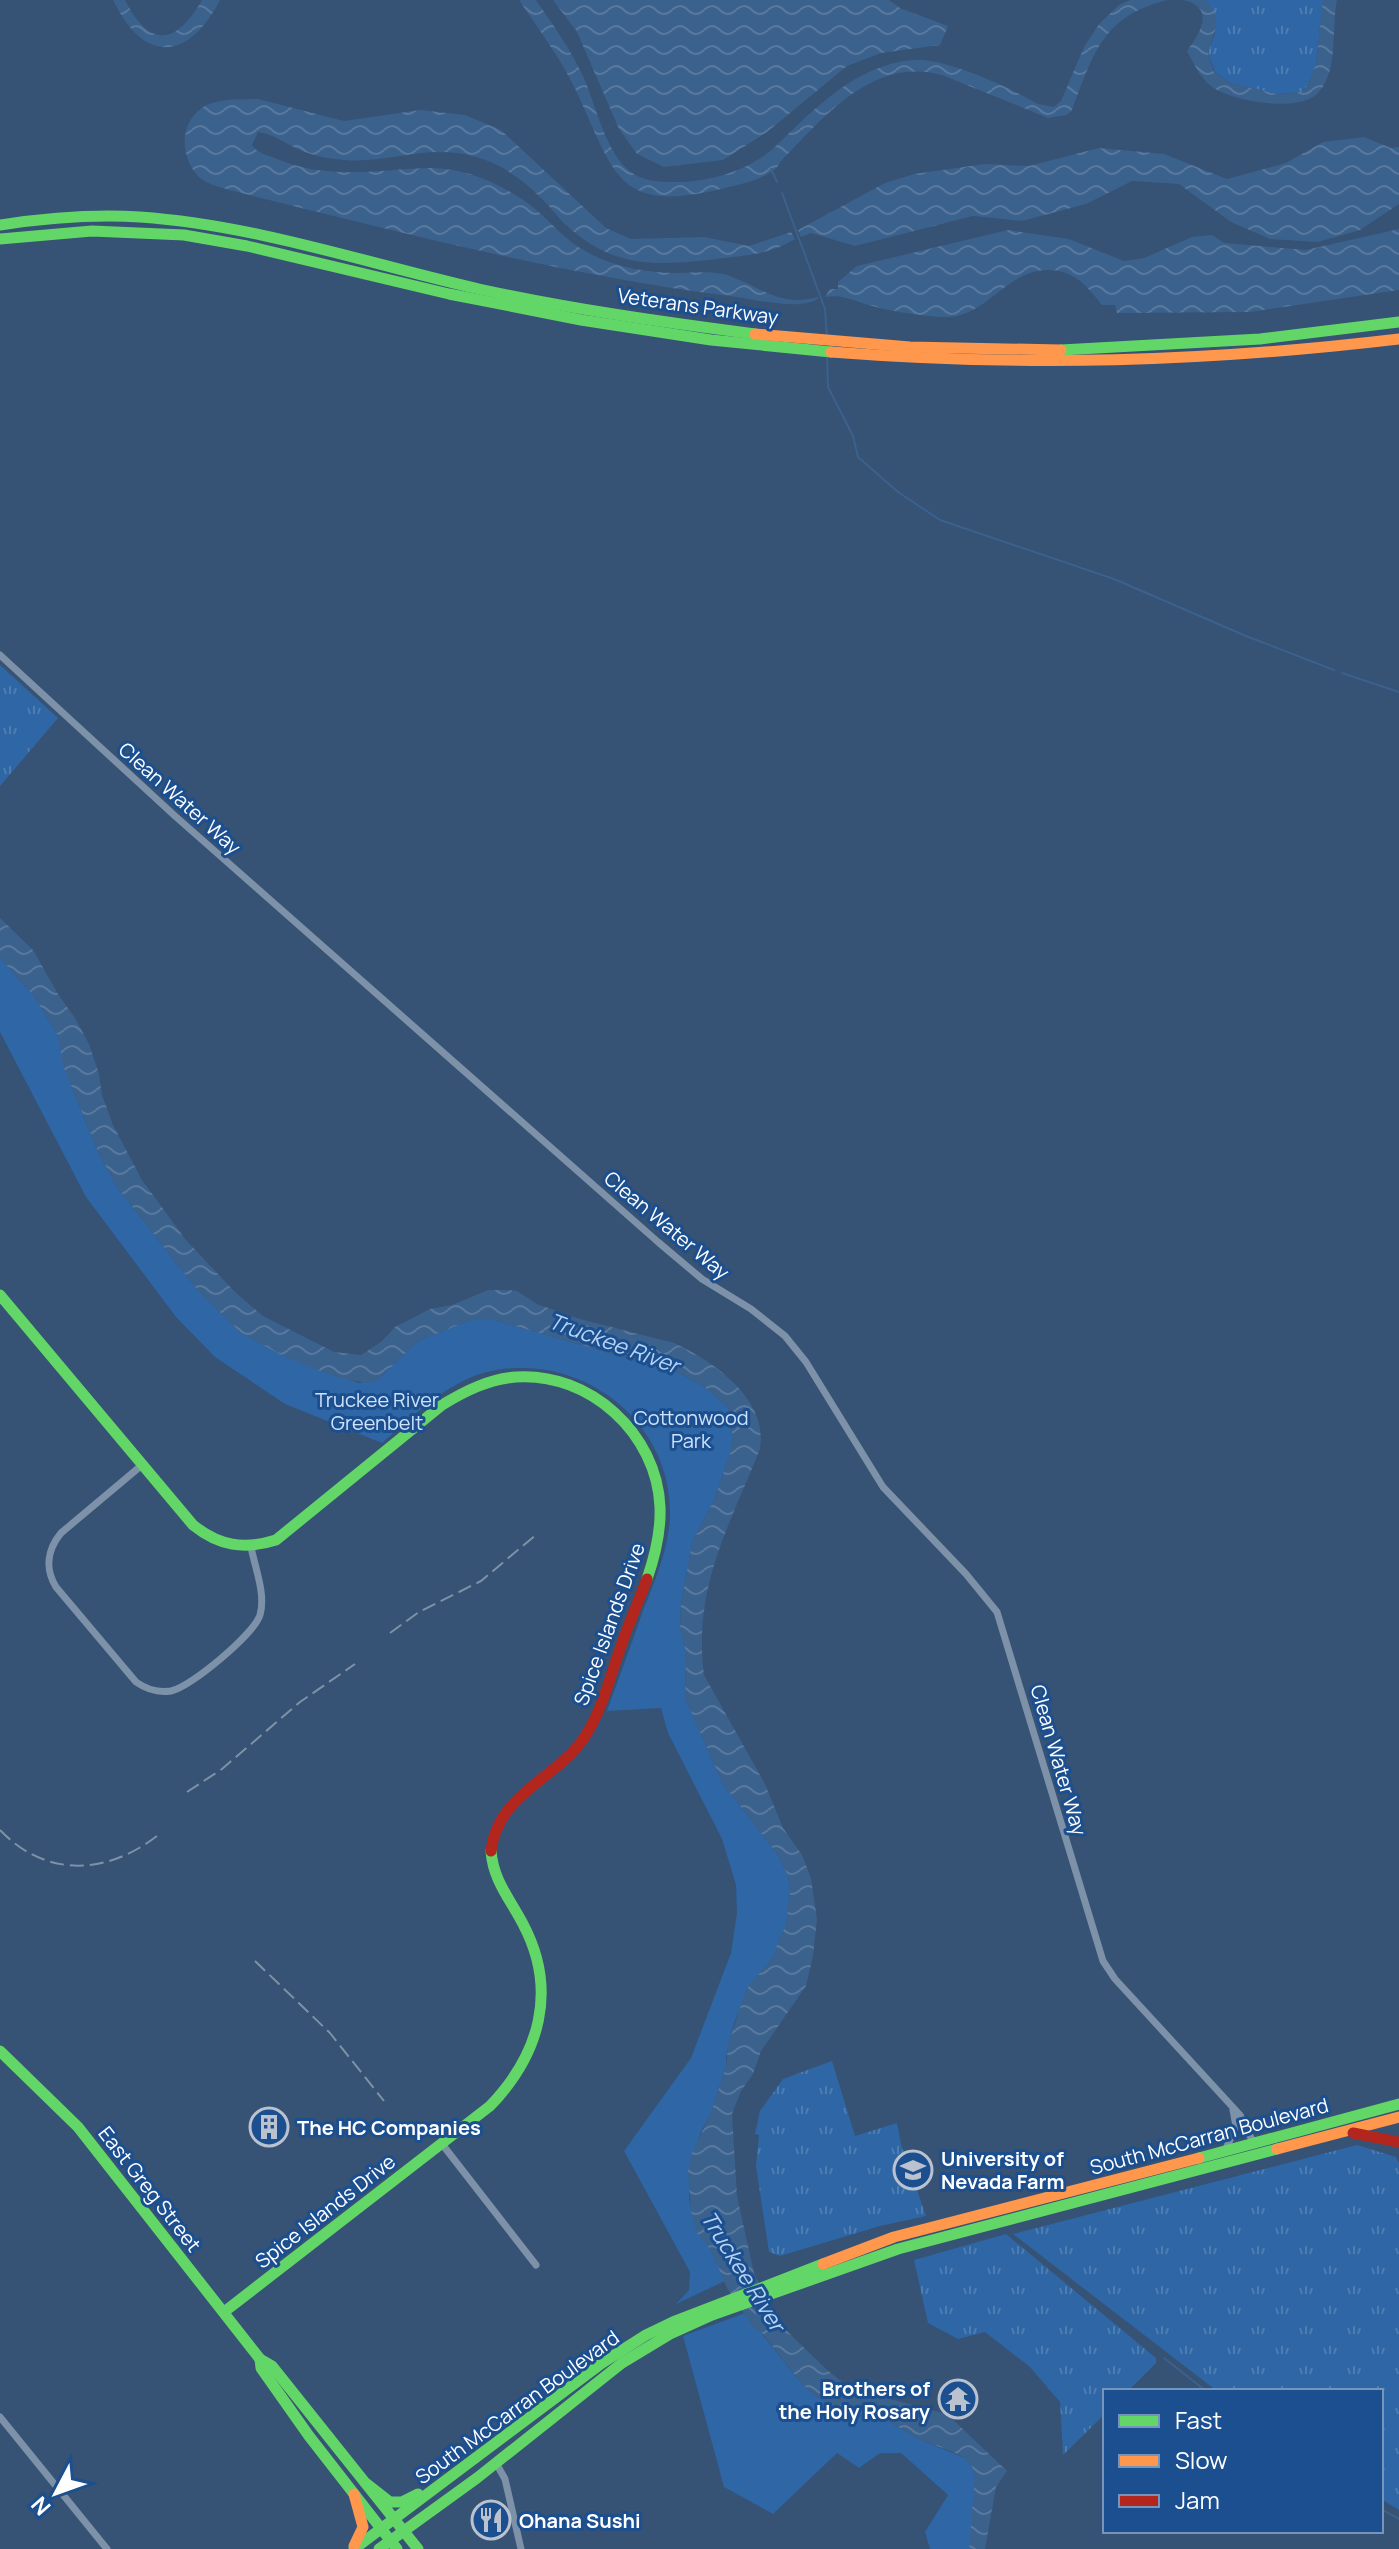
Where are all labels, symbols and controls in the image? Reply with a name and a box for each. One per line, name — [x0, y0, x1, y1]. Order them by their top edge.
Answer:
street label: Veterans Parkway — [616, 281, 780, 331]
street label: Clean Water Way — [113, 736, 247, 860]
street label: Clean Water Way — [599, 1165, 736, 1286]
water label: Truckee River — [545, 1306, 686, 1381]
park label: Truckee River Greenbelt — [315, 1386, 439, 1436]
park label: Cottonwood Park — [633, 1404, 749, 1454]
street label: Spice Islands Drive — [567, 1539, 651, 1709]
street label: Clean Water Way — [1025, 1681, 1094, 1839]
street label: South McCarran Boulevard — [1087, 2091, 1331, 2181]
building icon: The HC Companies — [248, 2106, 290, 2148]
place label: The HC Companies — [297, 2114, 481, 2141]
street label: East Greg Street — [92, 2121, 208, 2257]
place label: University of Nevada Farm — [941, 2145, 1064, 2195]
street label: Spice Islands Drive — [249, 2148, 401, 2274]
school or university icon: University of Nevada Farm — [892, 2149, 934, 2191]
water label: Truckee River — [694, 2205, 794, 2339]
street label: South McCarran Boulevard — [410, 2324, 624, 2490]
place label: Brothers of the Holy Rosary — [779, 2375, 931, 2425]
temple icon: Brothers of the Holy Rosary — [937, 2378, 979, 2420]
legend — [1103, 2389, 1383, 2533]
text: Fast — [1175, 2403, 1222, 2436]
text: Slow — [1175, 2443, 1228, 2476]
north arrow — [16, 2453, 96, 2533]
text: Jam — [1175, 2483, 1220, 2516]
text: N — [24, 2490, 57, 2522]
restaurant icon: Ohana Sushi — [470, 2499, 512, 2541]
place label: Ohana Sushi — [519, 2507, 641, 2534]

